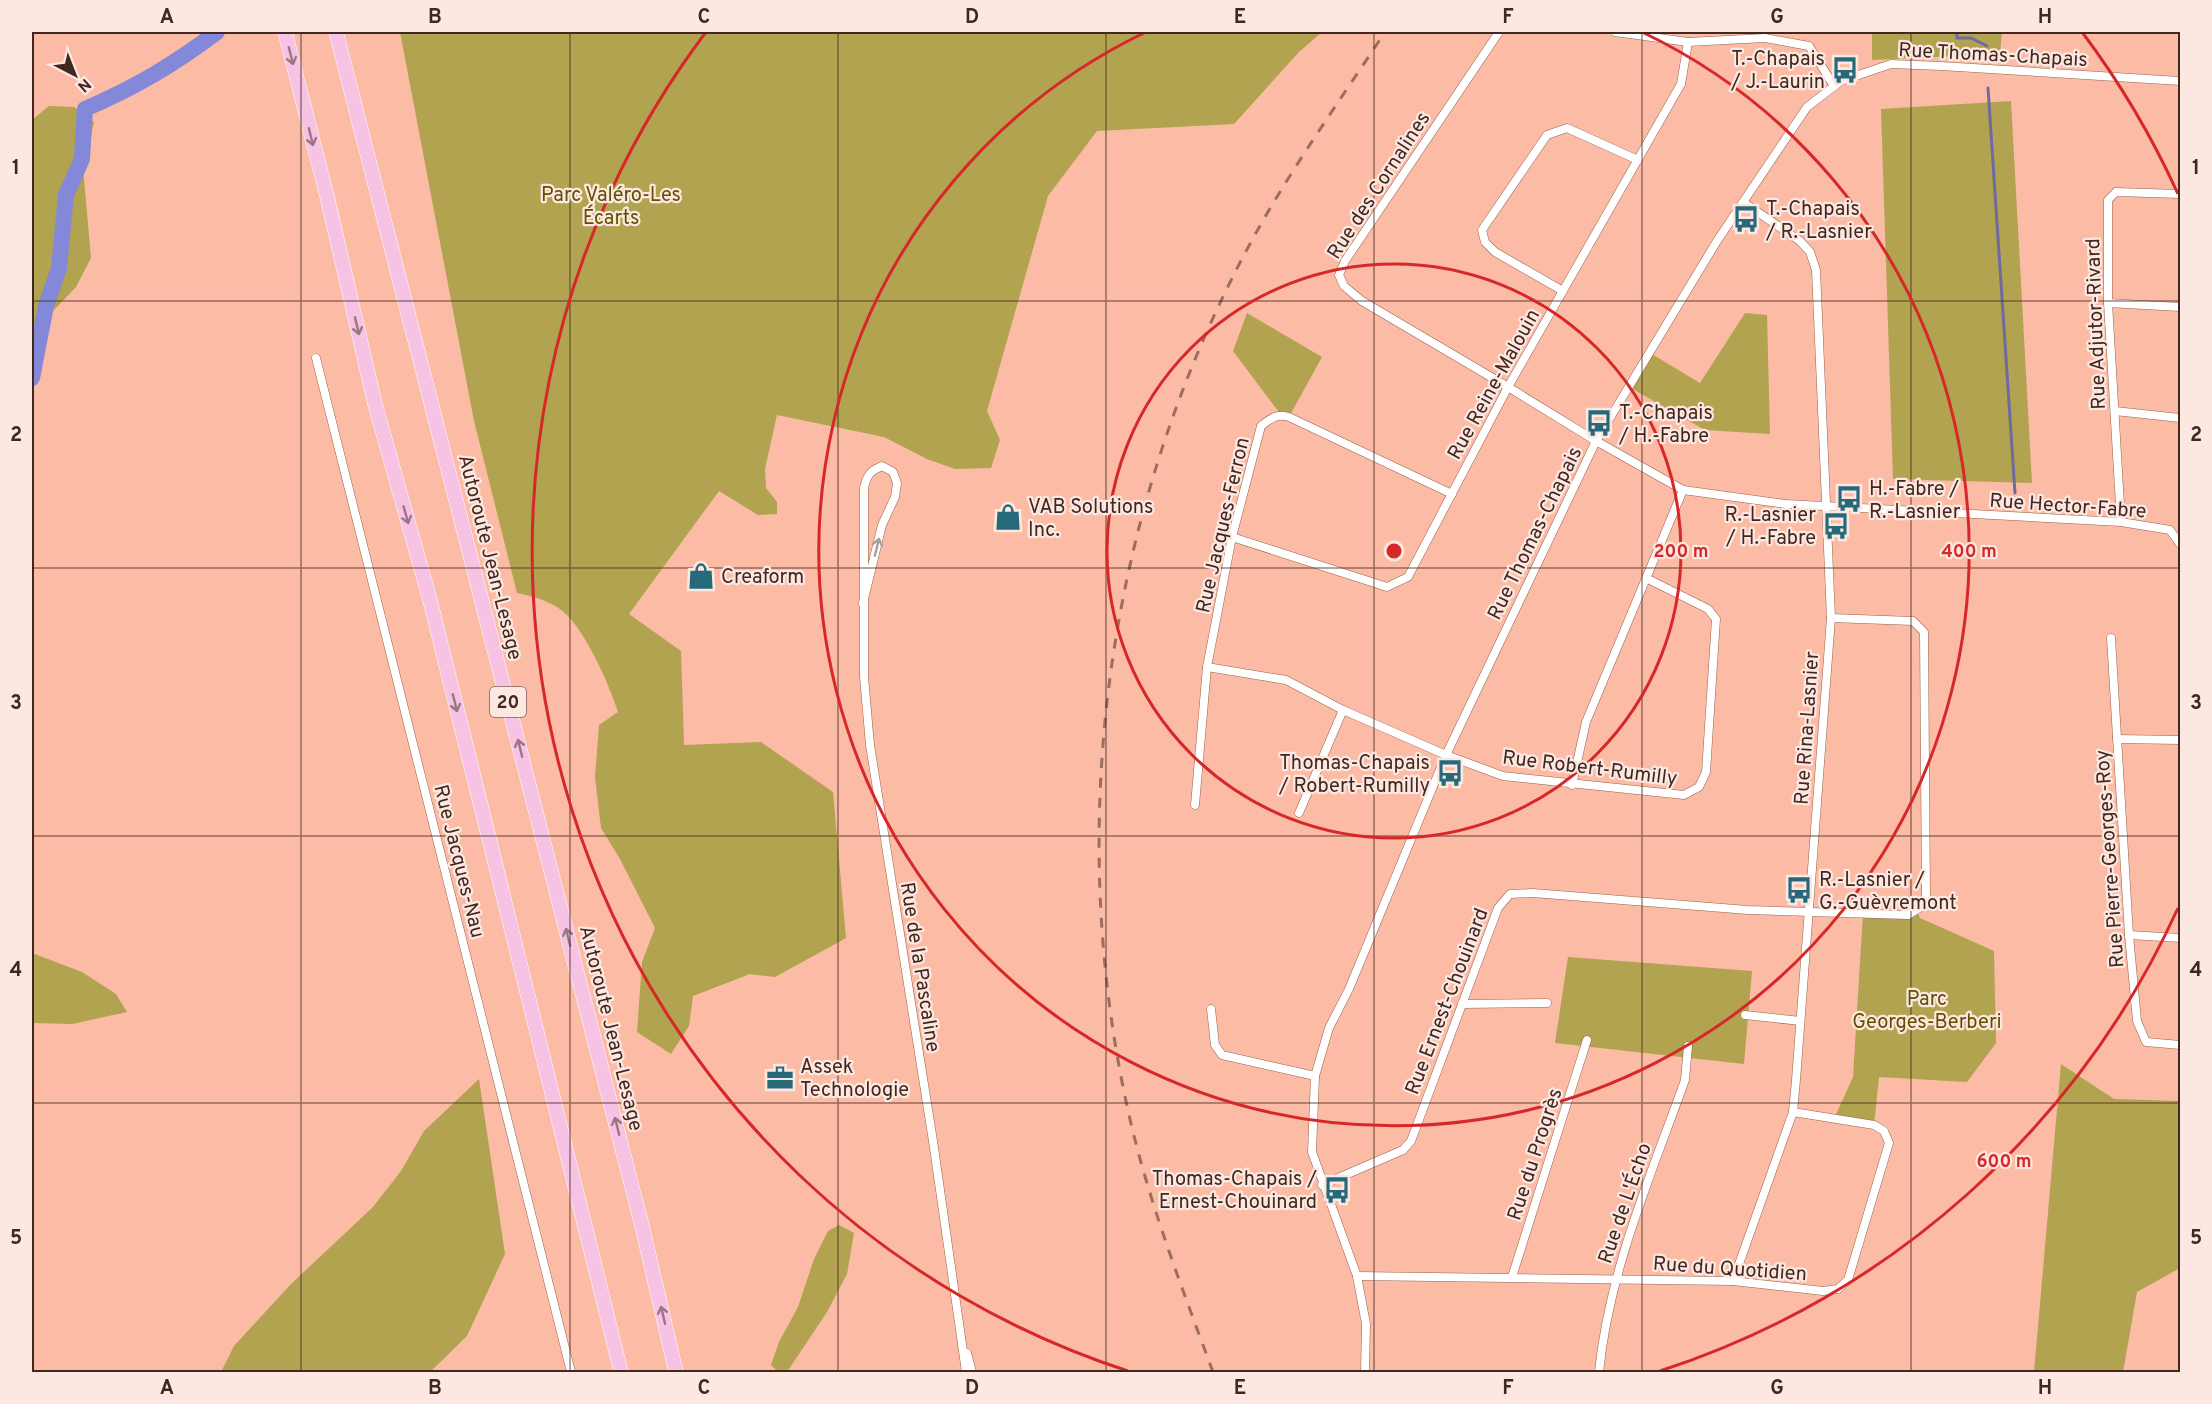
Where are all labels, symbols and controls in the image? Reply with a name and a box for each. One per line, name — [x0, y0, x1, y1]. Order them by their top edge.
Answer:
text: A — [160, 5, 174, 31]
text: B — [428, 5, 442, 31]
text: C — [698, 5, 710, 31]
text: D — [965, 5, 979, 31]
text: E — [1234, 5, 1246, 31]
text: F — [1502, 5, 1514, 31]
text: G — [1770, 5, 1784, 31]
text: H — [2038, 5, 2052, 31]
street label: Rue Thomas-Chapais — [1898, 38, 2088, 74]
north arrow — [45, 45, 105, 105]
one-way arrow — [285, 46, 297, 65]
place label: T.-Chapais / J.-Laurin — [1730, 47, 1825, 96]
bus stop icon: T.-Chapais / J.-Laurin — [1830, 55, 1860, 85]
text: N — [73, 73, 95, 96]
street label: Rue des Cornalines — [1322, 107, 1437, 265]
one-way arrow — [306, 127, 318, 146]
text: 1 — [12, 156, 20, 182]
text: 1 — [2192, 156, 2200, 182]
park label: Parc Valéro-Les Écarts — [541, 183, 681, 232]
place label: T.-Chapais / R.-Lasnier — [1765, 197, 1872, 246]
bus stop icon: T.-Chapais / R.-Lasnier — [1731, 204, 1761, 234]
street label: Rue Adjutor-Rivard — [2081, 238, 2113, 410]
street label: Rue Reine-Malouin — [1443, 305, 1547, 465]
one-way arrow — [351, 316, 363, 335]
place label: T.-Chapais / H.-Fabre — [1618, 401, 1713, 450]
bus stop icon: T.-Chapais / H.-Fabre — [1584, 408, 1614, 438]
text: 2 — [10, 423, 22, 449]
text: 2 — [2190, 423, 2202, 449]
street label: Rue Jacques-Ferron — [1191, 435, 1257, 616]
street label: Rue Thomas-Chapais — [1483, 443, 1589, 625]
street label: Autoroute Jean-Lesage — [451, 452, 527, 663]
place label: H.-Fabre / R.-Lasnier — [1869, 477, 1961, 526]
bus stop icon: H.-Fabre / R.-Lasnier — [1834, 484, 1864, 514]
street label: Rue Hector-Fabre — [1988, 489, 2147, 525]
place label: VAB Solutions Inc. — [1028, 495, 1153, 544]
shop icon: VAB Solutions Inc. — [993, 502, 1023, 532]
place label: R.-Lasnier / H.-Fabre — [1725, 503, 1816, 552]
one-way arrow — [401, 505, 412, 524]
bus stop icon: R.-Lasnier / H.-Fabre — [1821, 511, 1851, 541]
one-way arrow — [872, 538, 883, 557]
centre of rings — [1384, 541, 1404, 561]
text: 200 m — [1653, 541, 1709, 564]
text: 400 m — [1941, 541, 1997, 564]
shop icon: Creaform — [686, 561, 716, 591]
place label: Creaform — [721, 565, 804, 591]
street label: Rue Rina-Lasnier — [1790, 650, 1826, 806]
road number: 20 — [490, 687, 526, 717]
text: 3 — [10, 691, 22, 717]
text: 3 — [2190, 691, 2202, 717]
one-way arrow — [450, 694, 462, 713]
one-way arrow — [513, 739, 525, 758]
street label: Rue Robert-Rumilly — [1501, 745, 1679, 793]
street label: Rue Pierre-Georges-Roy — [2090, 749, 2132, 969]
place label: Thomas-Chapais / Robert-Rumilly — [1278, 751, 1430, 800]
bus stop icon: Thomas-Chapais / Robert-Rumilly — [1435, 758, 1465, 788]
street label: Rue Jacques-Nau — [426, 782, 490, 941]
place label: R.-Lasnier / G.-Guèvremont — [1819, 868, 1957, 917]
bus stop icon: R.-Lasnier / G.-Guèvremont — [1784, 875, 1814, 905]
street label: Rue de la Pascaline — [893, 881, 945, 1054]
street label: Rue Ernest-Chouinard — [1400, 905, 1495, 1099]
street label: Autoroute Jean-Lesage — [572, 923, 648, 1134]
one-way arrow — [562, 928, 574, 947]
text: 4 — [10, 958, 22, 984]
text: 4 — [2190, 958, 2202, 984]
park label: Parc Georges-Berberi — [1852, 987, 2002, 1036]
place label: Assek Technologie — [800, 1055, 909, 1104]
office icon: Assek Technologie — [765, 1063, 795, 1093]
street label: Rue du Progrès — [1502, 1085, 1570, 1224]
one-way arrow — [610, 1117, 622, 1136]
street label: Rue de L'Écho — [1591, 1139, 1659, 1267]
text: 600 m — [1976, 1151, 2032, 1174]
place label: Thomas-Chapais / Ernest-Chouinard — [1152, 1167, 1317, 1216]
bus stop icon: Thomas-Chapais / Ernest-Chouinard — [1322, 1175, 1352, 1205]
text: 5 — [10, 1226, 22, 1252]
text: 5 — [2190, 1226, 2202, 1252]
street label: Rue du Quotidien — [1652, 1252, 1808, 1288]
one-way arrow — [656, 1306, 668, 1325]
text: A — [160, 1376, 174, 1402]
text: B — [428, 1376, 442, 1402]
text: C — [698, 1376, 710, 1402]
text: D — [965, 1376, 979, 1402]
text: E — [1234, 1376, 1246, 1402]
text: F — [1502, 1376, 1514, 1402]
text: G — [1770, 1376, 1784, 1402]
text: H — [2038, 1376, 2052, 1402]

